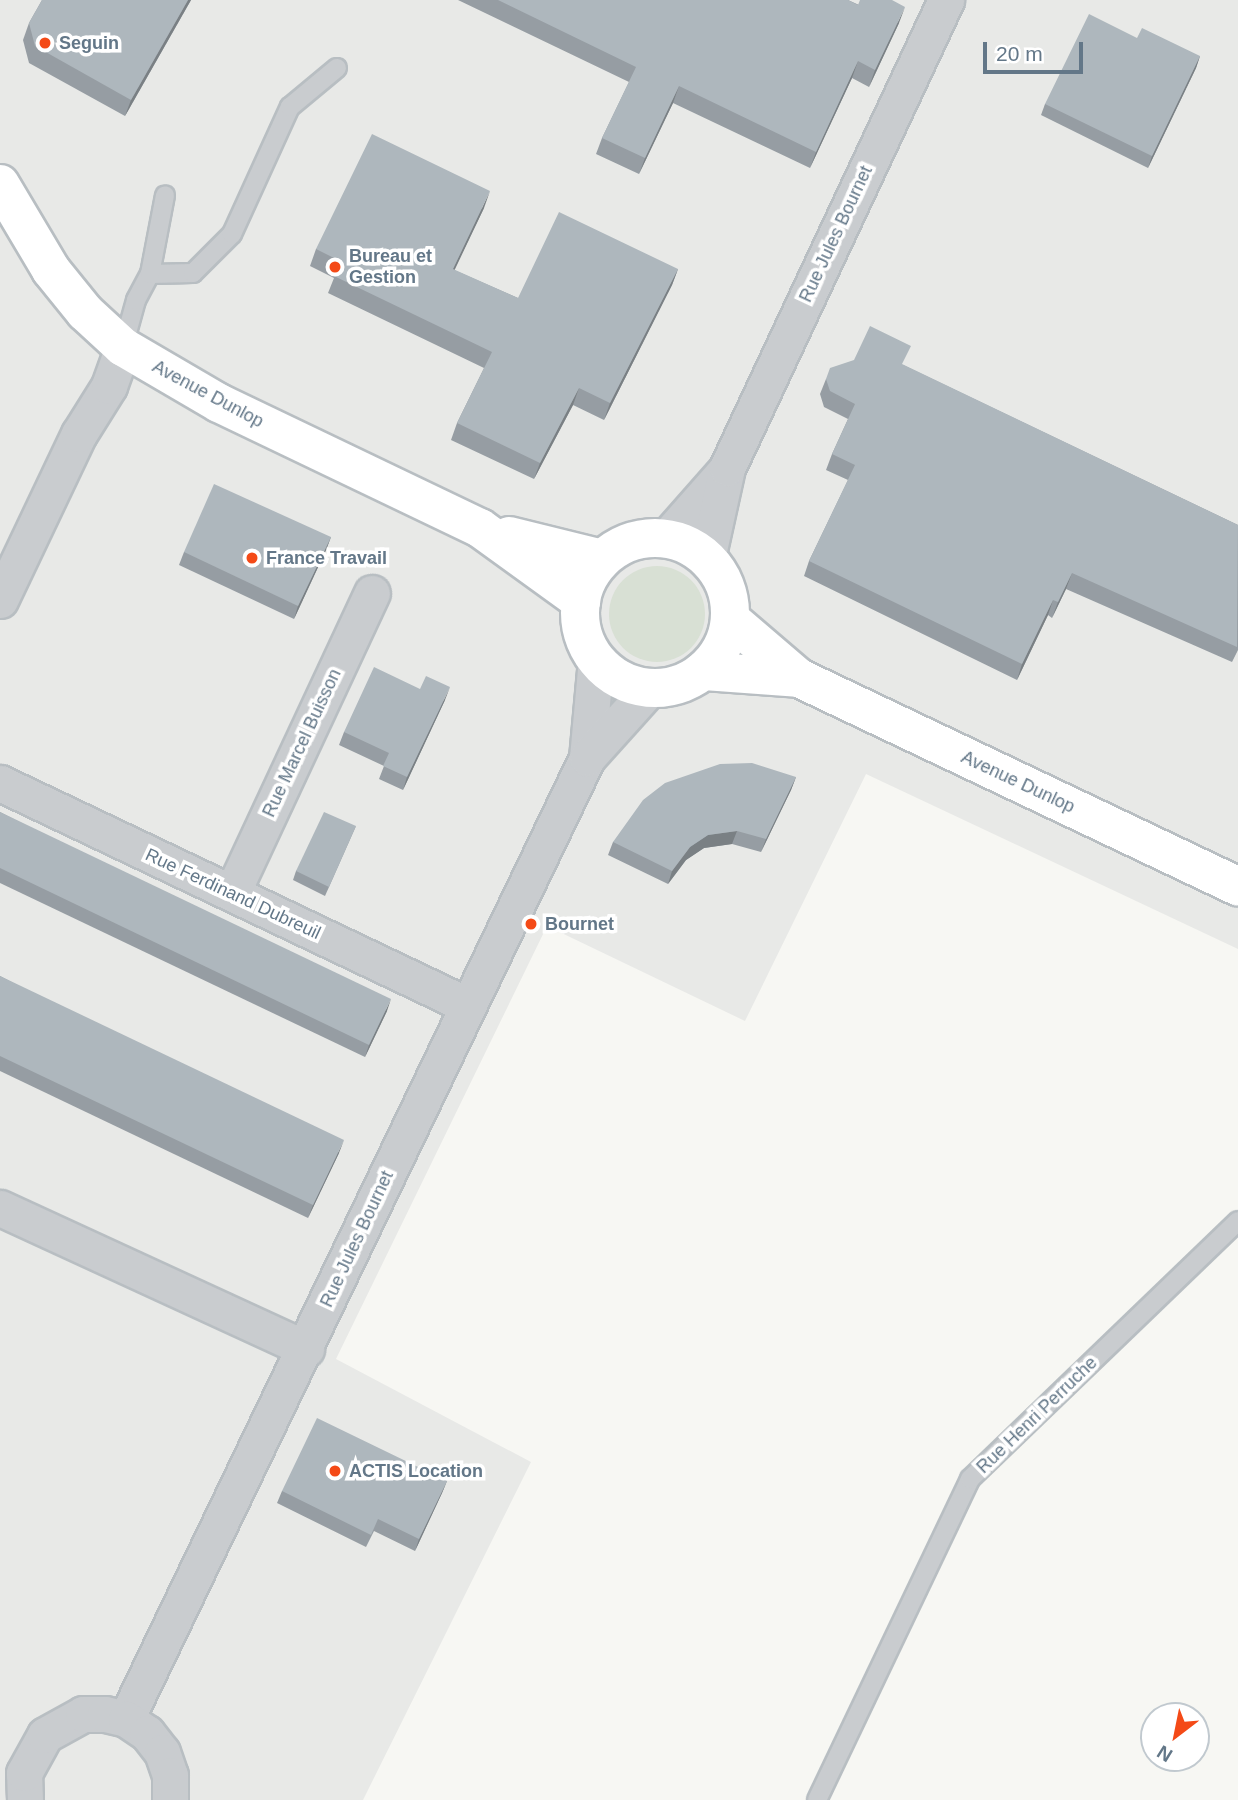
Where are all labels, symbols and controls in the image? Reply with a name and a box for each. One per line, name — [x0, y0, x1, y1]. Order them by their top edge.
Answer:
scale bar — [986, 28, 1086, 72]
place label: Seguin — [59, 32, 119, 54]
marker: Seguin — [37, 35, 53, 51]
text: 20 m — [996, 42, 1043, 65]
street label: Rue Jules Bournet — [795, 162, 877, 306]
place label: Bureau et Gestion — [349, 246, 432, 288]
marker: Bureau et Gestion — [327, 259, 343, 275]
street label: Avenue Dunlop — [149, 356, 267, 432]
place label: France Travail — [266, 547, 387, 569]
marker: France Travail — [244, 550, 260, 566]
street label: Rue Marcel Buisson — [258, 665, 346, 821]
street label: Avenue Dunlop — [958, 746, 1078, 818]
street label: Rue Ferdinand Dubreuil — [142, 844, 324, 944]
place label: Bournet — [545, 913, 614, 935]
marker: Bournet — [523, 916, 539, 932]
street label: Rue Jules Bournet — [316, 1167, 398, 1311]
street label: Rue Henri Perruche — [972, 1352, 1102, 1478]
place label: ACTIS Location — [349, 1460, 483, 1482]
marker: ACTIS Location — [327, 1463, 343, 1479]
north arrow — [1140, 1702, 1210, 1772]
text: N — [1153, 1741, 1176, 1766]

